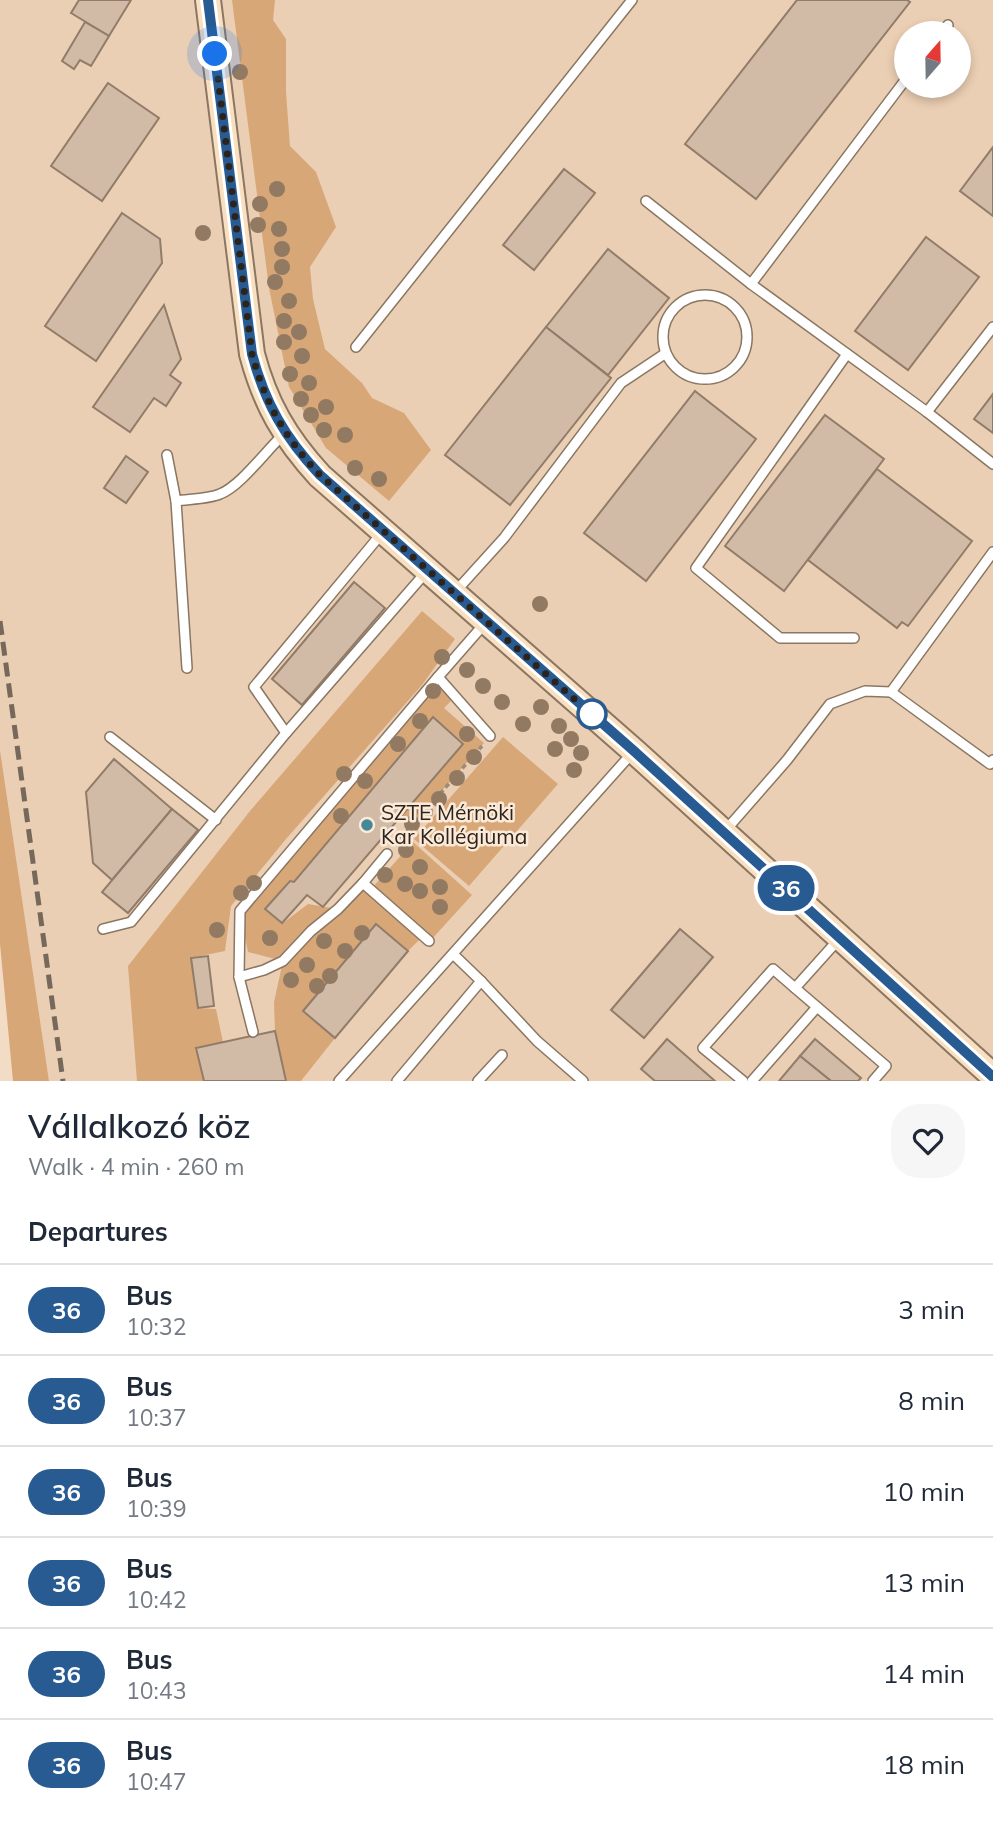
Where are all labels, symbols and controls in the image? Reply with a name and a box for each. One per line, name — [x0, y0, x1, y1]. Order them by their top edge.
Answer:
north arrow — [894, 21, 971, 98]
map controls — [894, 21, 971, 98]
your location — [197, 36, 232, 71]
unlabelled marker — [577, 699, 607, 729]
place label: SZTE Mérnöki Kar Kollégiuma — [381, 799, 527, 849]
marker: SZTE Mérnöki Kar Kollégiuma — [359, 817, 375, 833]
line badge: 36 — [754, 865, 818, 911]
text: 36 — [772, 873, 800, 903]
button: heart — [891, 1104, 965, 1178]
text: Vállalkozó köz — [28, 1105, 251, 1146]
text: Walk · 4 min · 260 m — [28, 1152, 245, 1181]
text: Departures — [28, 1215, 168, 1248]
text: Bus — [126, 1279, 172, 1312]
text: 3 min — [898, 1293, 965, 1326]
text: 36 — [52, 1295, 81, 1325]
text: 10:32 — [126, 1312, 186, 1341]
text: Bus — [126, 1370, 172, 1403]
text: 8 min — [898, 1384, 965, 1417]
text: 36 — [52, 1386, 81, 1416]
text: 10:37 — [126, 1403, 186, 1432]
text: Bus — [126, 1461, 172, 1494]
text: 10 min — [883, 1475, 965, 1508]
text: 36 — [52, 1477, 81, 1507]
text: 10:39 — [126, 1494, 186, 1523]
text: Bus — [126, 1552, 172, 1585]
text: 13 min — [883, 1566, 965, 1599]
text: 36 — [52, 1568, 81, 1598]
text: 10:42 — [126, 1585, 186, 1614]
text: Bus — [126, 1643, 172, 1676]
text: 14 min — [883, 1657, 965, 1690]
text: 36 — [52, 1659, 81, 1689]
text: 10:43 — [126, 1676, 186, 1705]
text: Bus — [126, 1734, 172, 1767]
text: 18 min — [883, 1748, 965, 1781]
text: 36 — [52, 1750, 81, 1780]
text: 10:47 — [126, 1767, 186, 1796]

